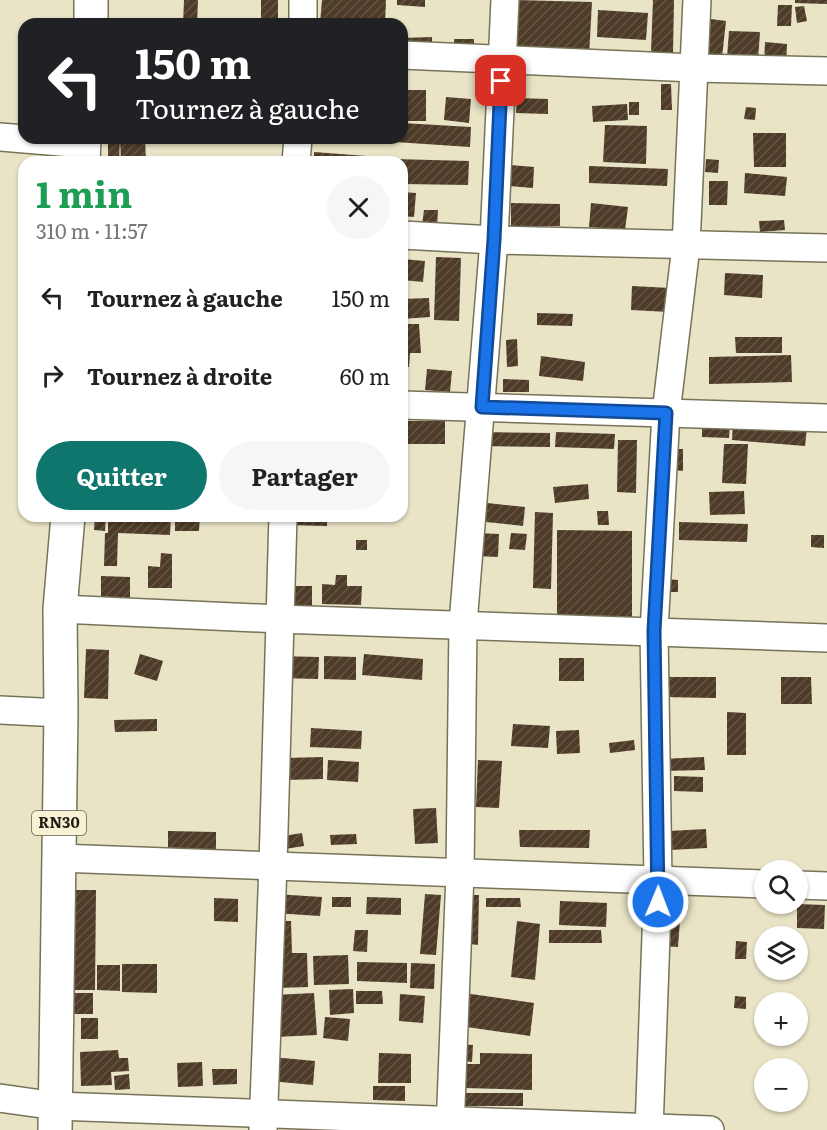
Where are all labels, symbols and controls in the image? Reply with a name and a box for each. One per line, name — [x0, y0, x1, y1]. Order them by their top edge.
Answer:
text: 150 m — [135, 30, 251, 92]
icon: left — [36, 42, 114, 120]
pin — [475, 55, 526, 106]
icon: arrive — [484, 64, 517, 97]
text: Tournez à gauche — [135, 87, 359, 127]
text: 1 min — [36, 166, 132, 219]
button: close — [327, 176, 390, 239]
text: 310 m · 11:57 — [36, 215, 148, 245]
icon: left — [36, 281, 69, 314]
text: Tournez à gauche — [87, 281, 283, 314]
text: 150 m — [331, 281, 390, 314]
icon: right — [36, 359, 69, 392]
text: Tournez à droite — [87, 359, 272, 392]
text: 60 m — [340, 359, 390, 392]
button: Quitter — [36, 441, 207, 510]
button: Partager — [219, 441, 390, 510]
road number: RN30 — [32, 811, 86, 835]
map controls — [754, 860, 808, 1112]
button: search — [754, 860, 808, 914]
position arrow — [626, 870, 690, 934]
button: layers — [754, 926, 808, 980]
button: + — [754, 992, 808, 1046]
button: − — [754, 1058, 808, 1112]

